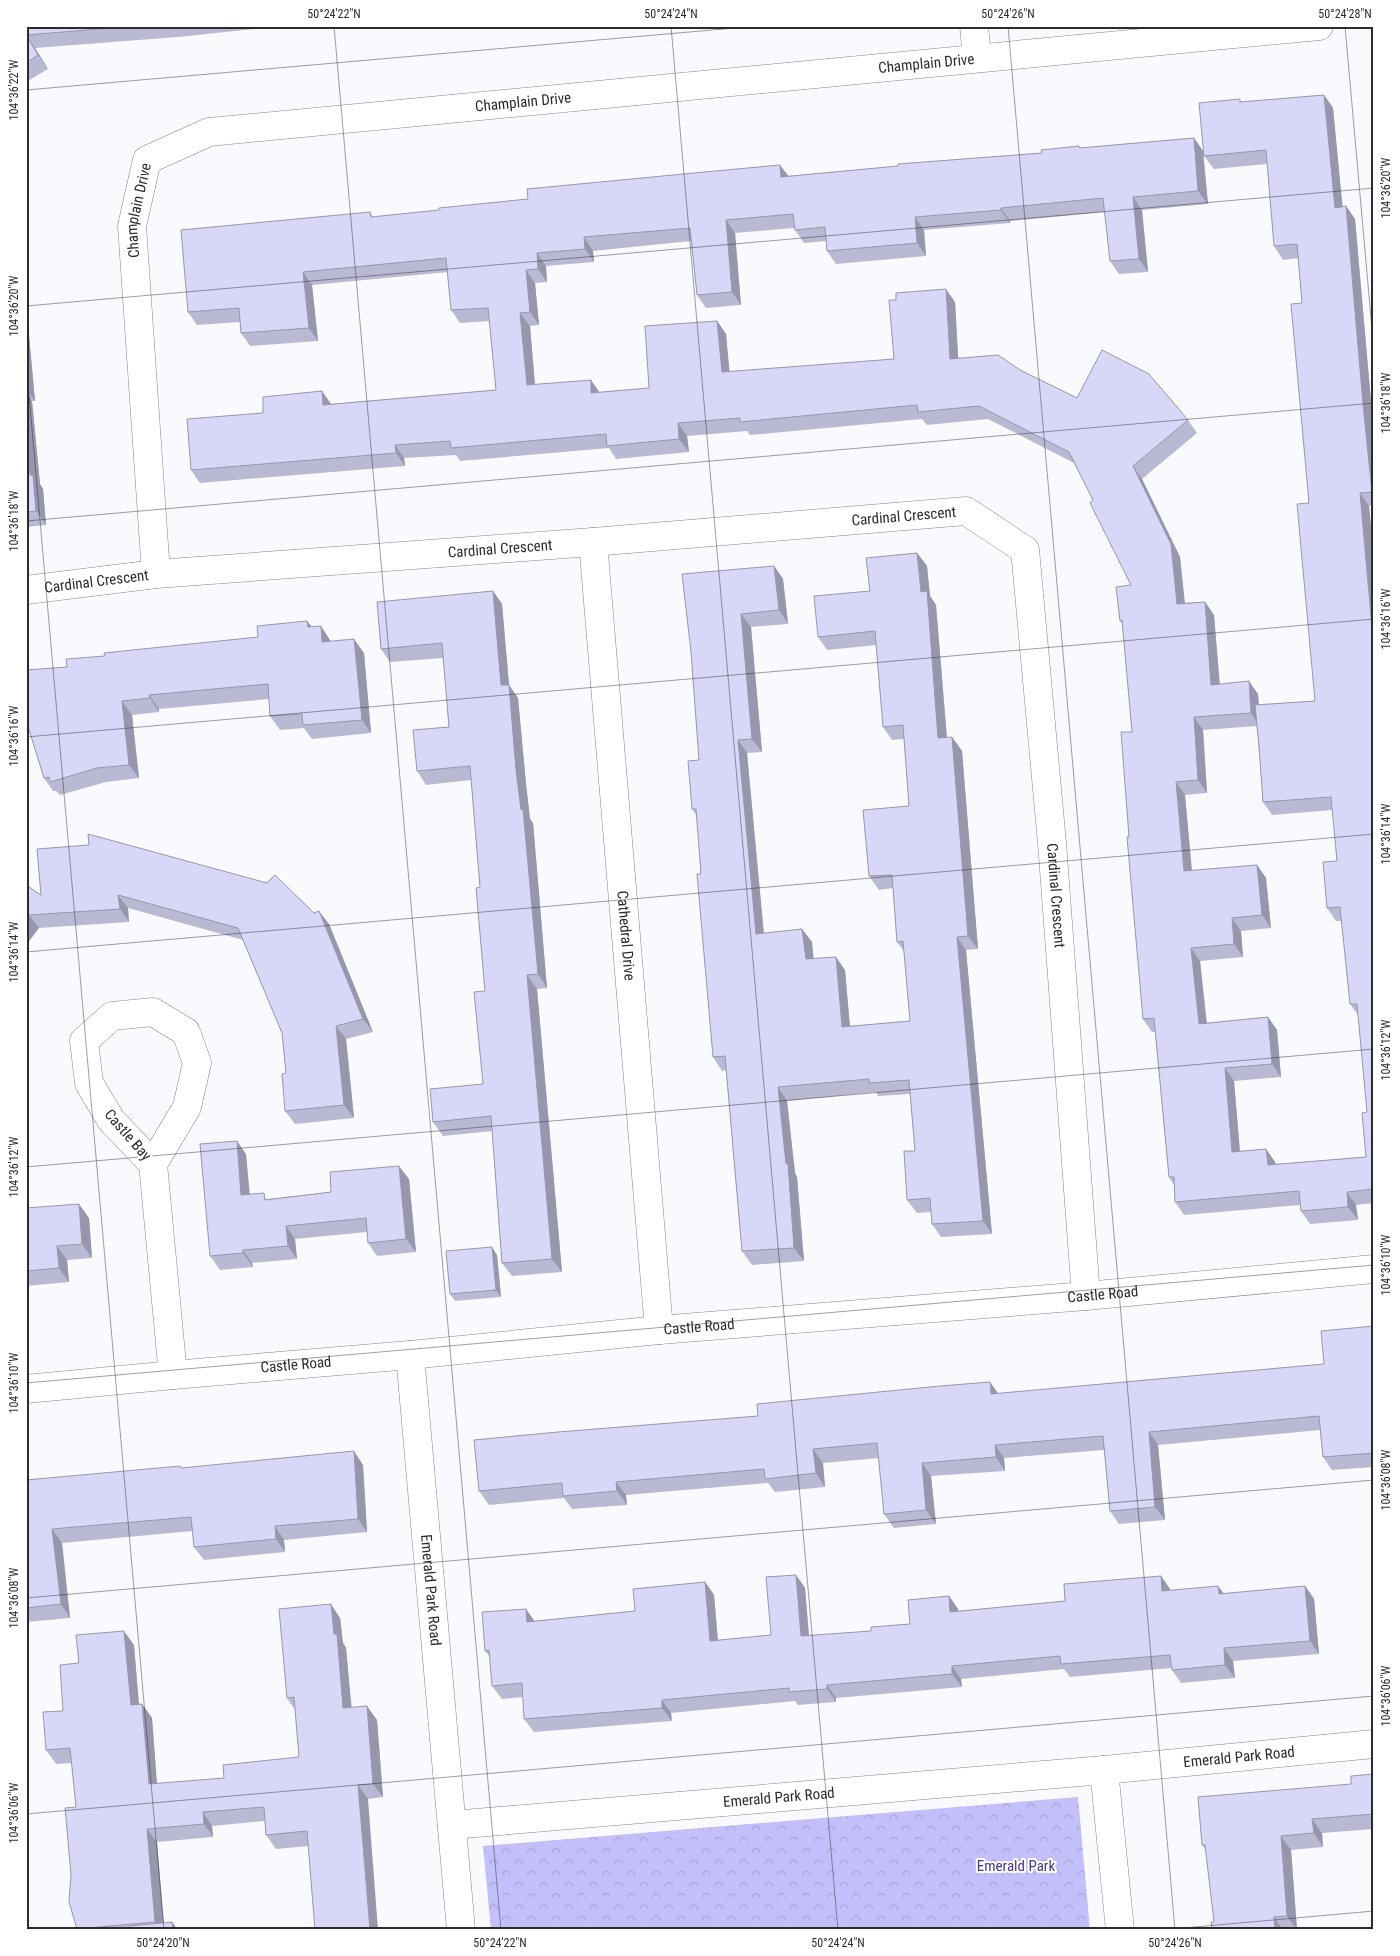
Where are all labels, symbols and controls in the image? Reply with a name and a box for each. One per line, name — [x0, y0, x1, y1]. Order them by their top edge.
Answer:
text: 50°24'22"N — [307, 7, 361, 21]
text: 50°24'24"N — [644, 7, 698, 21]
text: 50°24'26"N — [981, 7, 1035, 21]
text: 50°24'28"N — [1318, 7, 1372, 21]
street label: Champlain Drive — [877, 50, 975, 77]
text: 104°36'22"W — [7, 59, 21, 121]
street label: Champlain Drive — [474, 88, 572, 116]
text: 104°36'20"W — [1379, 157, 1393, 219]
street label: Champlain Drive — [123, 161, 155, 259]
text: 104°36'20"W — [7, 275, 21, 337]
text: 104°36'18"W — [1379, 372, 1393, 434]
text: 104°36'18"W — [7, 490, 21, 552]
street label: Cardinal Crescent — [851, 503, 957, 529]
street label: Cardinal Crescent — [447, 536, 553, 562]
street label: Cardinal Crescent — [43, 566, 150, 597]
text: 104°36'16"W — [1379, 588, 1393, 650]
text: 104°36'16"W — [7, 705, 21, 767]
text: 104°36'14"W — [1379, 803, 1393, 865]
street label: Cardinal Crescent — [1043, 842, 1069, 948]
street label: Cathedral Drive — [613, 890, 639, 981]
text: 104°36'14"W — [7, 921, 21, 983]
text: 104°36'12"W — [1379, 1019, 1393, 1081]
street label: Castle Bay — [101, 1106, 155, 1164]
text: 104°36'12"W — [7, 1136, 21, 1198]
text: 104°36'10"W — [1379, 1234, 1393, 1296]
street label: Castle Road — [1067, 1282, 1139, 1306]
street label: Castle Road — [663, 1315, 735, 1339]
text: 104°36'10"W — [7, 1352, 21, 1414]
street label: Castle Road — [260, 1353, 332, 1377]
text: 104°36'08"W — [1379, 1449, 1393, 1511]
street label: Emerald Park Road — [417, 1534, 445, 1647]
text: 104°36'08"W — [7, 1567, 21, 1629]
text: 104°36'06"W — [1379, 1665, 1393, 1727]
street label: Emerald Park Road — [1182, 1743, 1296, 1771]
text: 104°36'06"W — [7, 1782, 21, 1844]
street label: Emerald Park Road — [722, 1784, 835, 1811]
park label: Emerald Park — [977, 1857, 1055, 1875]
text: 50°24'20"N — [136, 1936, 190, 1950]
text: 50°24'22"N — [473, 1936, 527, 1950]
text: 50°24'24"N — [811, 1936, 865, 1950]
text: 50°24'26"N — [1148, 1936, 1202, 1950]

